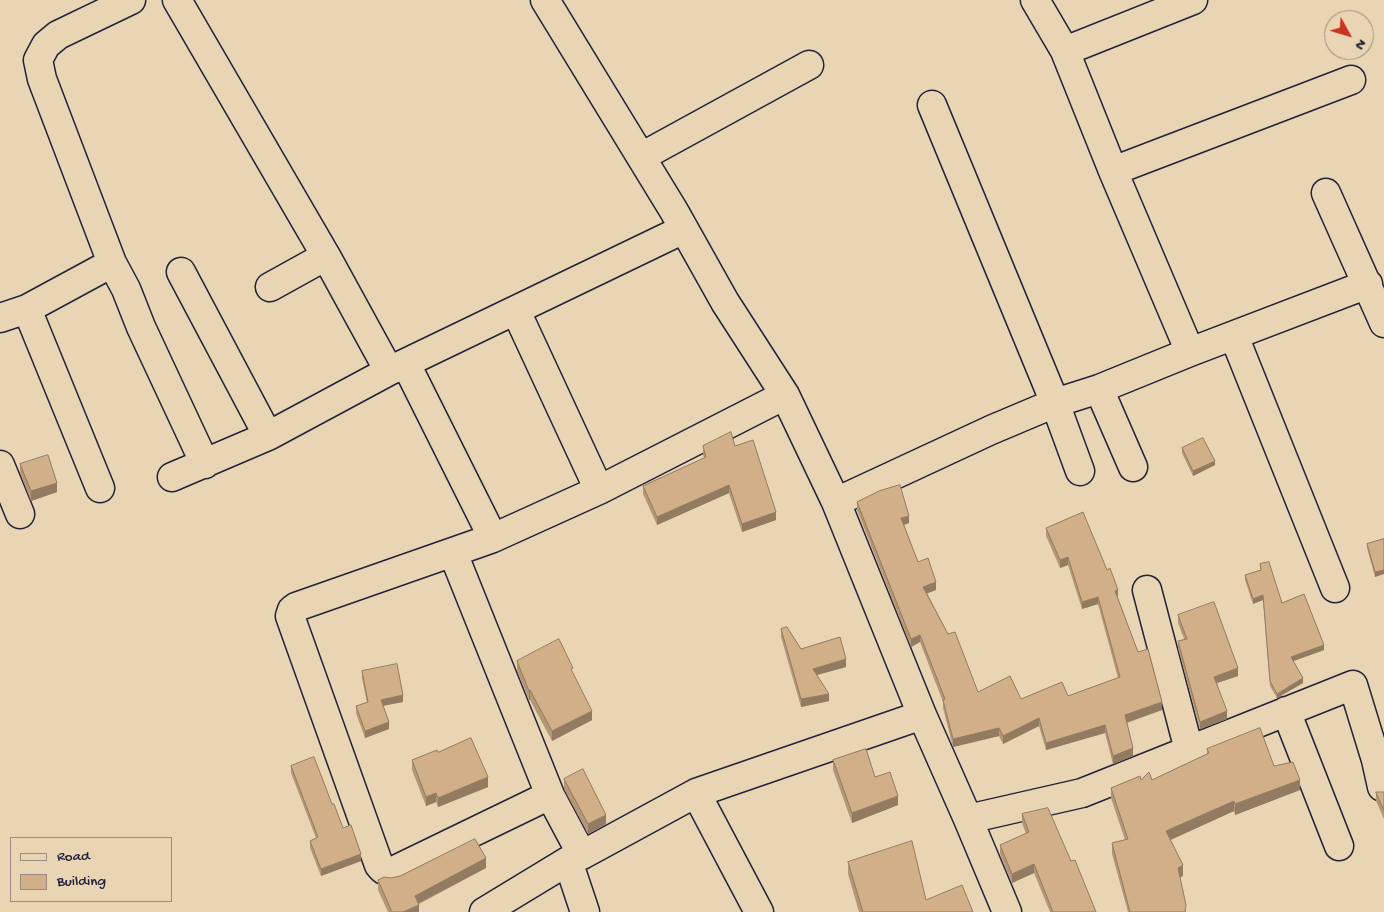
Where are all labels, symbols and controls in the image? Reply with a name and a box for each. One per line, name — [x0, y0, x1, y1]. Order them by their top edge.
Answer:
north arrow — [1324, 10, 1374, 60]
text: N — [1351, 35, 1370, 53]
legend — [10, 837, 172, 902]
text: Road — [57, 848, 90, 866]
text: Building — [57, 873, 106, 891]

